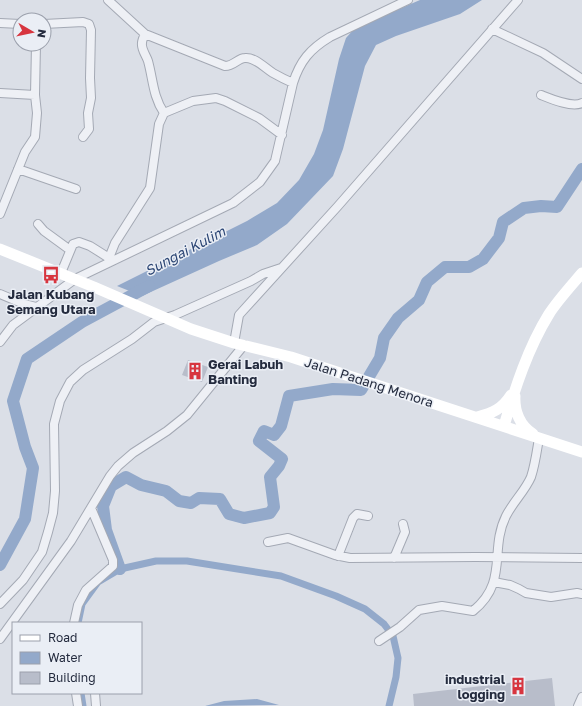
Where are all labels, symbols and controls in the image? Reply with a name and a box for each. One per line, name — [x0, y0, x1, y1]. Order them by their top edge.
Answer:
north arrow — [12, 12, 52, 52]
text: N — [35, 28, 49, 39]
water label: Sungai Kulim — [142, 222, 228, 279]
bus stop icon: Jalan Kubang Semang Utara — [41, 265, 61, 285]
place label: Jalan Kubang Semang Utara — [6, 286, 96, 317]
street label: Jalan Padang Menora — [303, 354, 435, 410]
place label: Gerai Labuh Banting — [208, 356, 283, 387]
building icon: Gerai Labuh Banting — [185, 361, 205, 381]
legend — [12, 622, 142, 694]
text: Road — [48, 630, 77, 645]
text: Water — [48, 650, 82, 665]
text: Building — [48, 670, 96, 685]
place label: industrial logging — [445, 671, 506, 702]
building icon: industrial logging — [508, 676, 528, 696]

